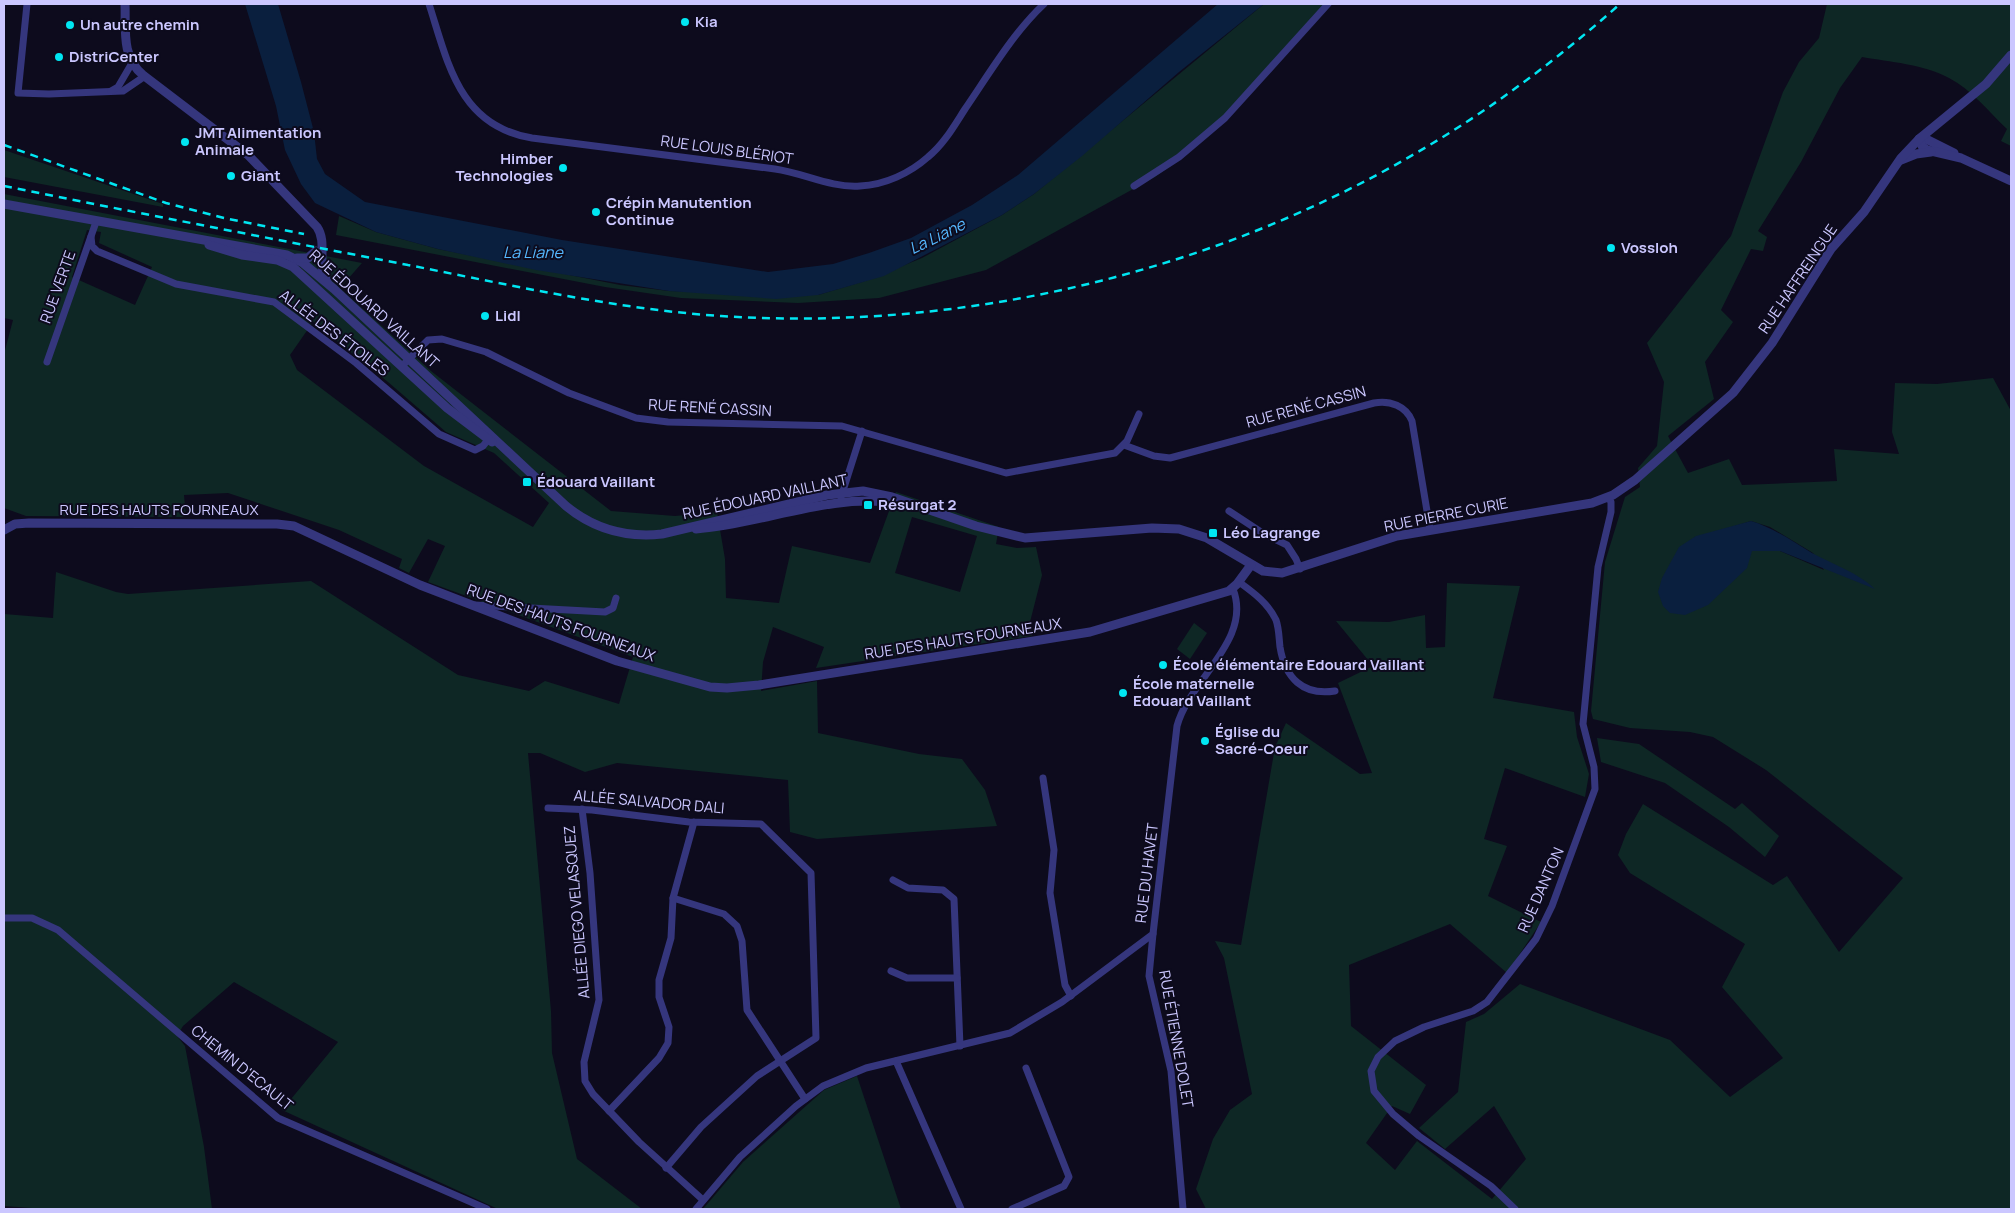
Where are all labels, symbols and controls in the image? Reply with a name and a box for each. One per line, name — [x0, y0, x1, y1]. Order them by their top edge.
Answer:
place label: Kia — [695, 11, 718, 32]
place label: Un autre chemin — [80, 14, 199, 35]
marker: Kia — [679, 16, 691, 28]
marker: Un autre chemin — [64, 19, 76, 31]
place label: DistriCenter — [69, 46, 159, 67]
marker: DistriCenter — [53, 51, 65, 63]
place label: JMT Alimentation Animale — [195, 122, 322, 160]
street label: RUE LOUIS BLÉRIOT — [659, 130, 795, 169]
marker: JMT Alimentation Animale — [179, 136, 191, 148]
place label: Himber Technologies — [455, 148, 553, 186]
marker: Himber Technologies — [557, 162, 569, 174]
place label: Giant — [241, 165, 281, 186]
marker: Giant — [225, 170, 237, 182]
place label: Crépin Manutention Continue — [606, 192, 752, 230]
marker: Crépin Manutention Continue — [590, 206, 602, 218]
water label: La Liane — [905, 212, 970, 259]
street label: RUE HAFFREINGUE — [1753, 220, 1842, 338]
place label: Vossloh — [1621, 237, 1678, 258]
water label: La Liane — [503, 241, 565, 263]
marker: Vossloh — [1605, 242, 1617, 254]
street label: RUE ÉDOUARD VAILLANT — [305, 245, 444, 373]
street label: RUE VERTE — [35, 247, 80, 326]
street label: ALLÉE DES ÉTOILES — [275, 284, 393, 381]
place label: Lidl — [495, 305, 521, 326]
marker: Lidl — [479, 310, 491, 322]
street label: RUE RENÉ CASSIN — [1244, 380, 1368, 433]
street label: RUE RENÉ CASSIN — [648, 394, 772, 421]
street label: RUE ÉDOUARD VAILLANT — [680, 469, 849, 524]
place label: Édouard Vaillant — [537, 471, 655, 492]
marker: Édouard Vaillant — [521, 476, 533, 488]
street label: RUE PIERRE CURIE — [1382, 492, 1510, 537]
place label: Résurgat 2 — [878, 494, 956, 515]
street label: RUE DES HAUTS FOURNEAUX — [59, 499, 259, 520]
marker: Résurgat 2 — [862, 499, 874, 511]
place label: Léo Lagrange — [1223, 522, 1320, 543]
marker: Léo Lagrange — [1207, 527, 1219, 539]
street label: RUE DES HAUTS FOURNEAUX — [464, 579, 658, 666]
street label: RUE DES HAUTS FOURNEAUX — [863, 613, 1063, 664]
place label: École élémentaire Edouard Vaillant — [1173, 654, 1425, 675]
marker: École élémentaire Edouard Vaillant — [1157, 659, 1169, 671]
place label: École maternelle Edouard Vaillant — [1133, 673, 1255, 711]
marker: École maternelle Edouard Vaillant — [1117, 687, 1129, 699]
place label: Église du Sacré-Coeur — [1215, 721, 1308, 759]
marker: Église du Sacré-Coeur — [1199, 735, 1211, 747]
street label: ALLÉE SALVADOR DALI — [573, 784, 725, 819]
street label: RUE DU HAVET — [1130, 822, 1163, 924]
street label: ALLÉE DIEGO VELASQUEZ — [558, 825, 595, 1000]
street label: RUE DANTON — [1512, 844, 1569, 936]
street label: RUE ÉTIENNE DOLET — [1154, 969, 1199, 1109]
street label: CHEMIN D'ECAULT — [187, 1020, 298, 1115]

